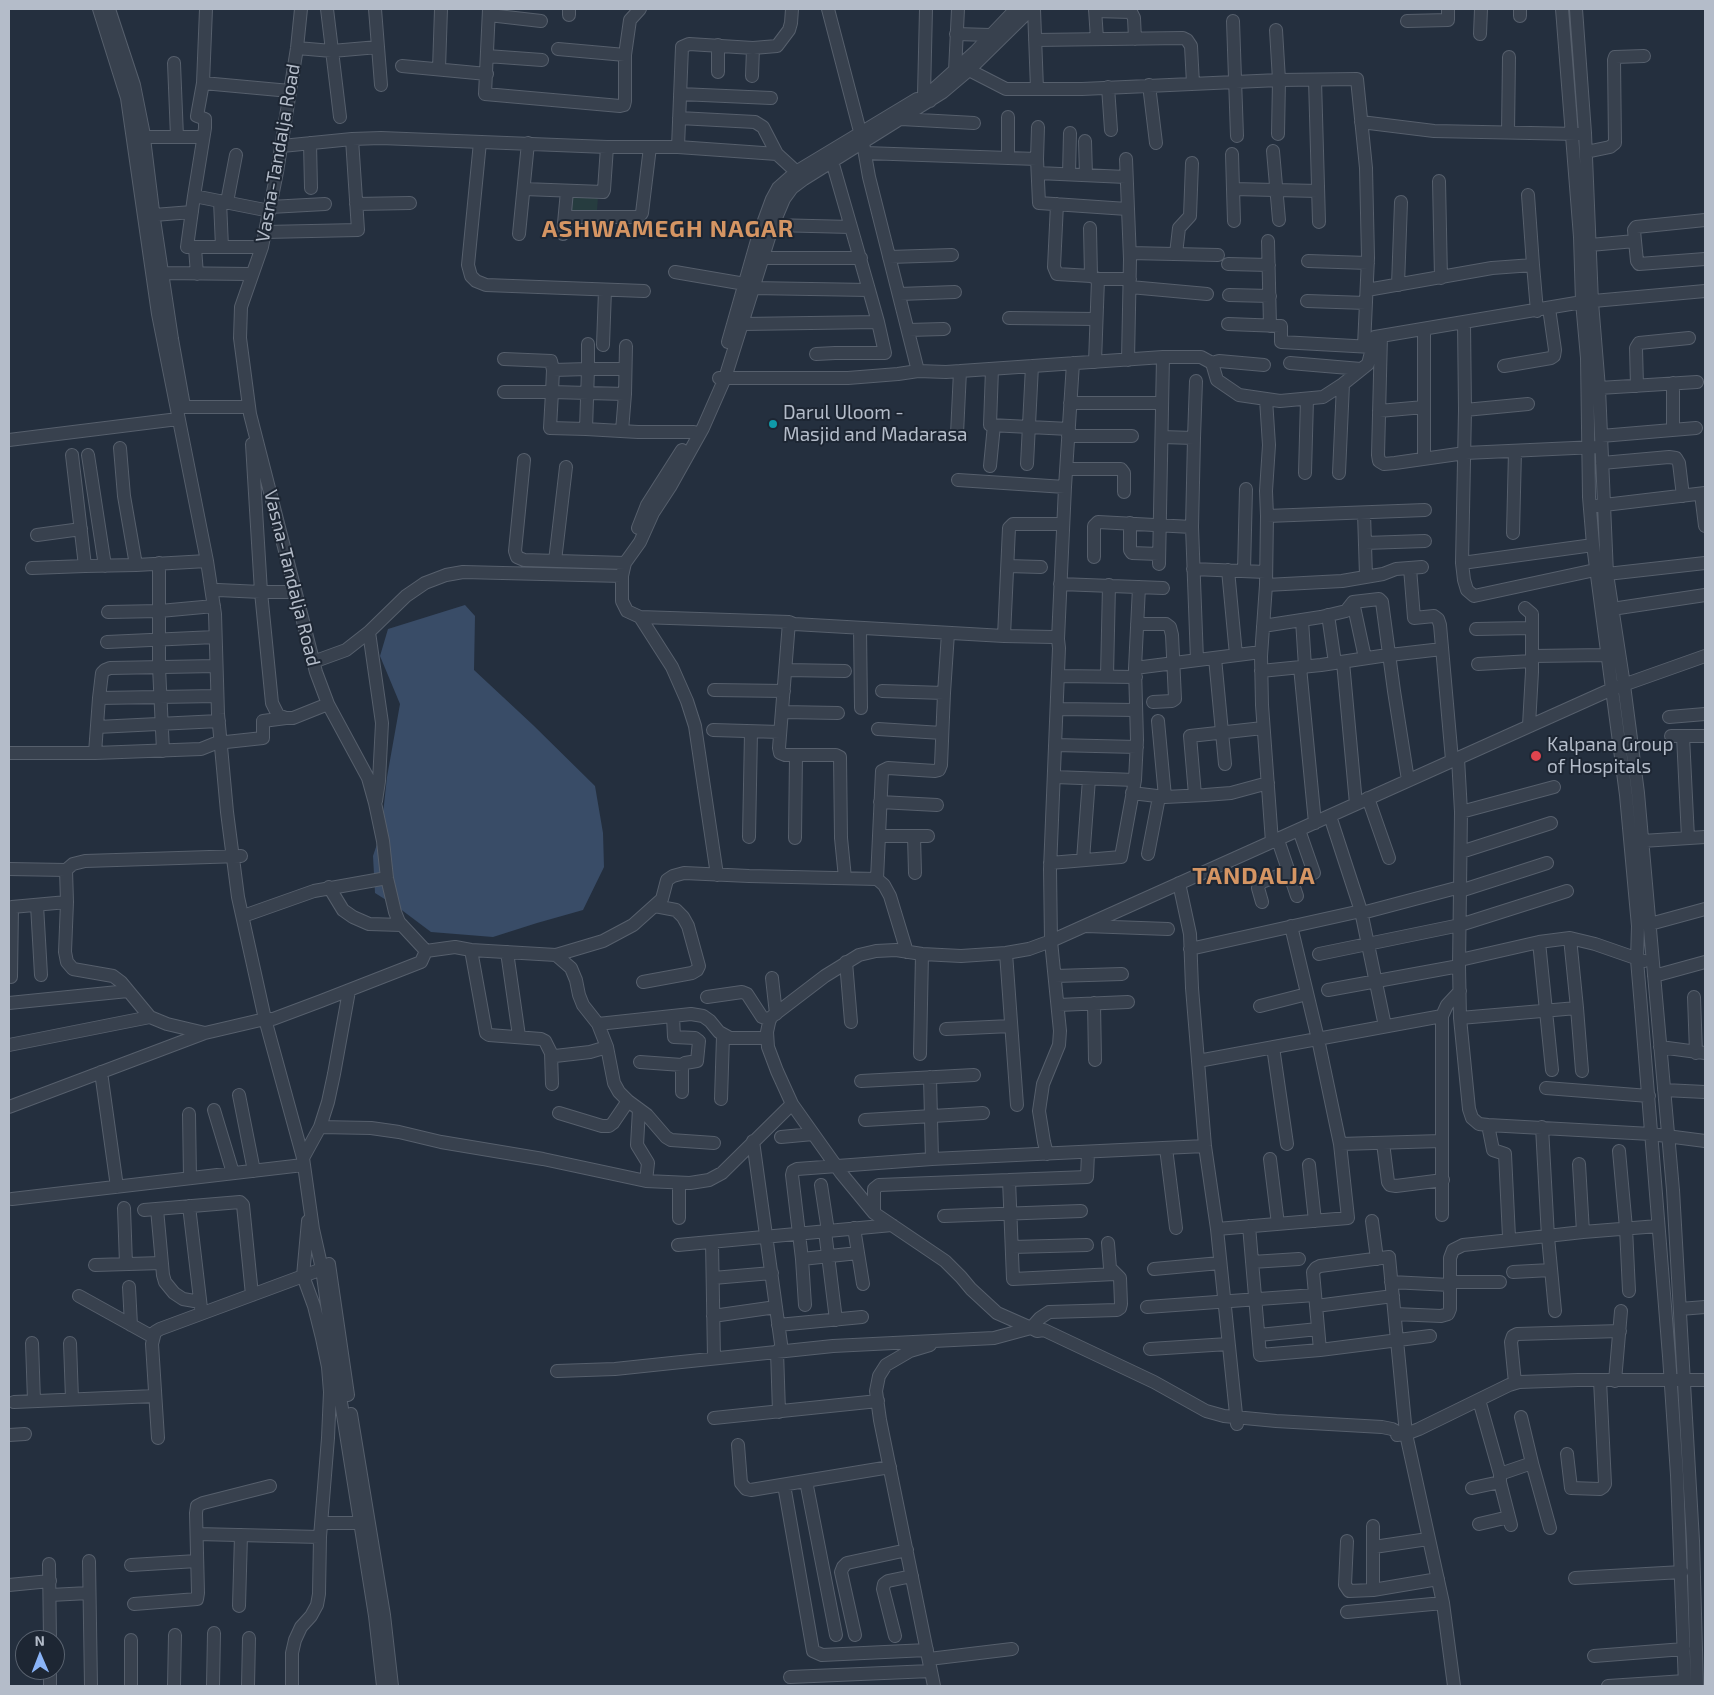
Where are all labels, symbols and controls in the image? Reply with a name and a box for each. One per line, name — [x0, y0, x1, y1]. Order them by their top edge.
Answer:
street label: Vasna-Tandalja Road — [251, 62, 305, 244]
district label: ASHWAMEGH NAGAR — [540, 215, 796, 243]
place label: Darul Uloom - Masjid and Madarasa — [783, 402, 967, 446]
marker: Darul Uloom - Masjid and Madarasa — [767, 418, 779, 430]
street label: Vasna-Tandalja Road — [259, 487, 325, 669]
place label: Kalpana Group of Hospitals — [1547, 734, 1673, 778]
marker: Kalpana Group of Hospitals — [1529, 749, 1543, 763]
district label: TANDALJA — [1191, 862, 1317, 890]
north arrow — [15, 1630, 65, 1680]
text: N — [35, 1632, 45, 1649]

